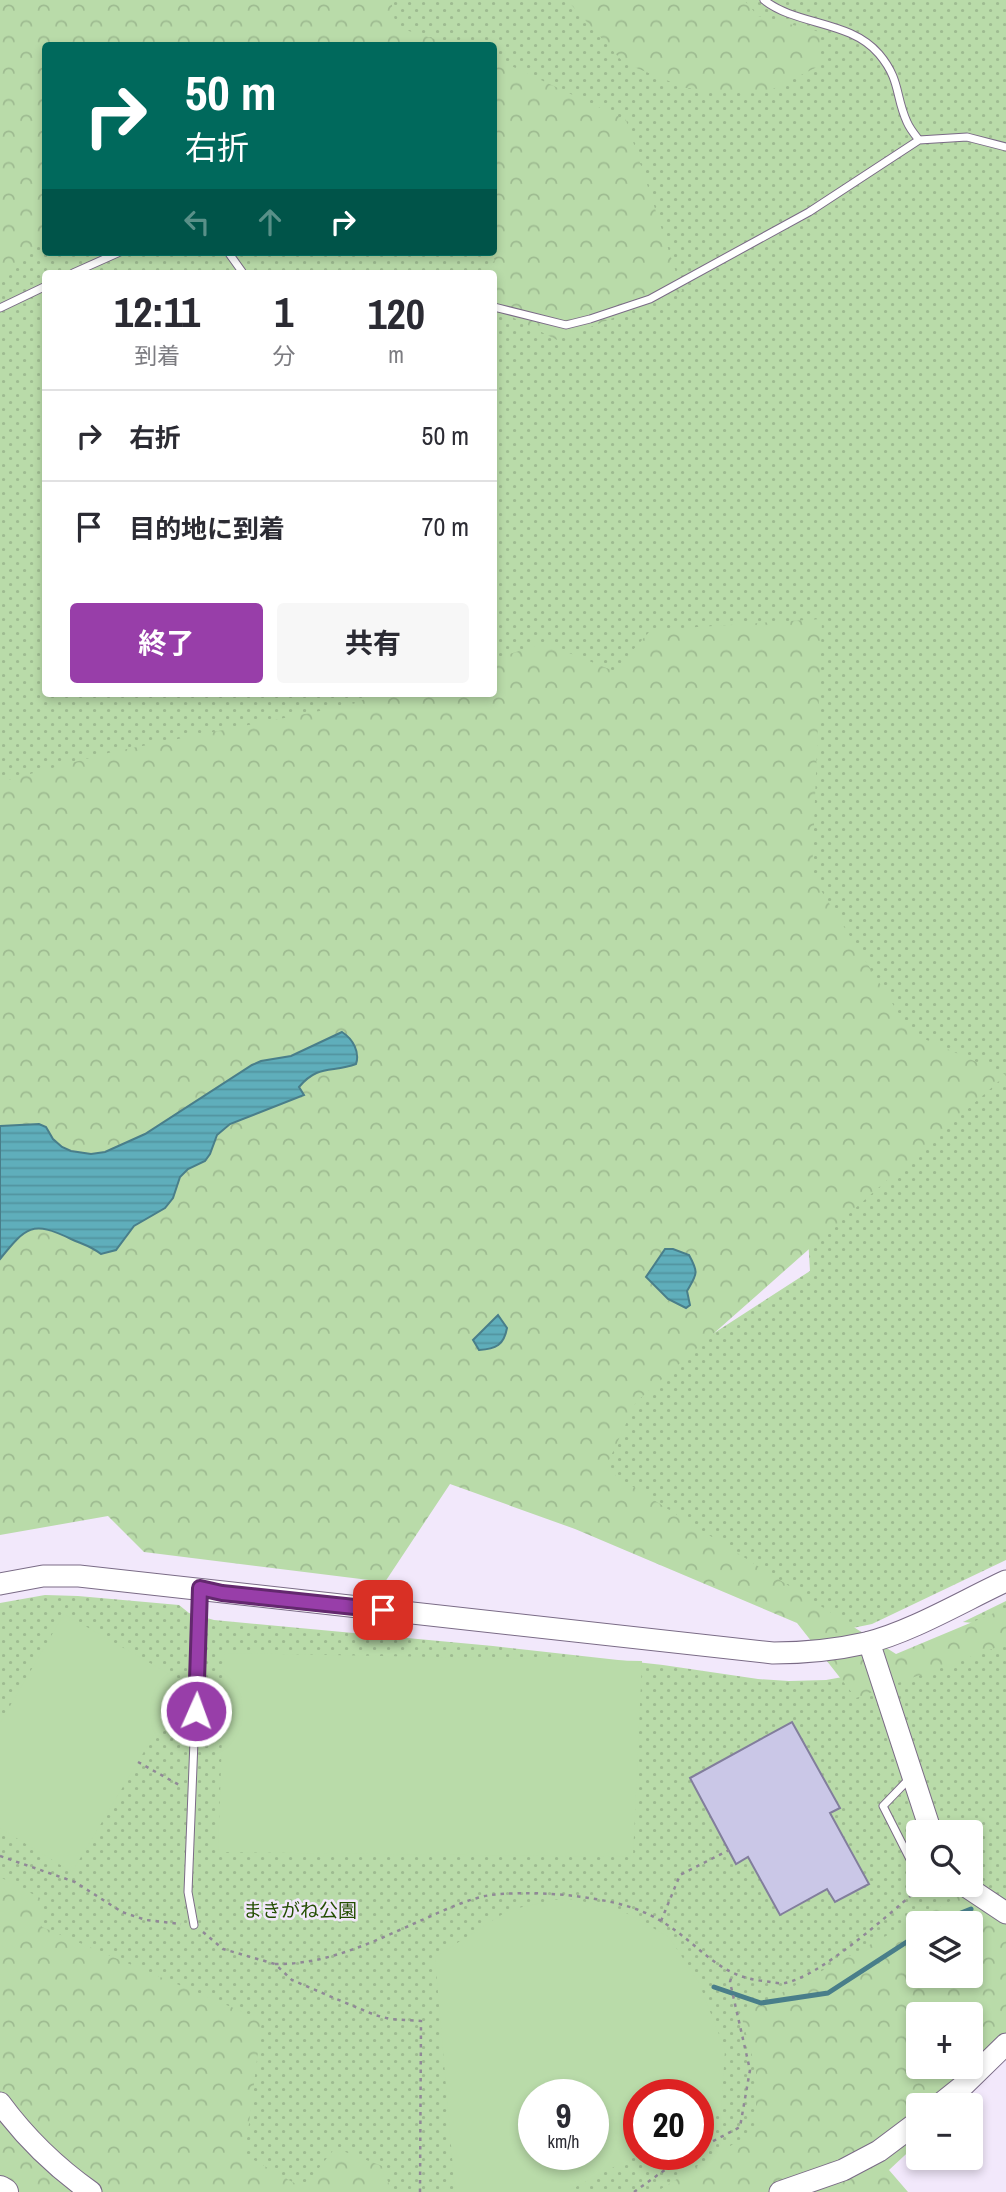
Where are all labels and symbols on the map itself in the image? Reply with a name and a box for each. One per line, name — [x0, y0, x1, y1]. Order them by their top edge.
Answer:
pin — [353, 1580, 413, 1640]
position arrow — [159, 1674, 233, 1748]
park label: まきがね公園 — [243, 1897, 357, 1923]
speed limit sign: 20 — [623, 2079, 714, 2170]

